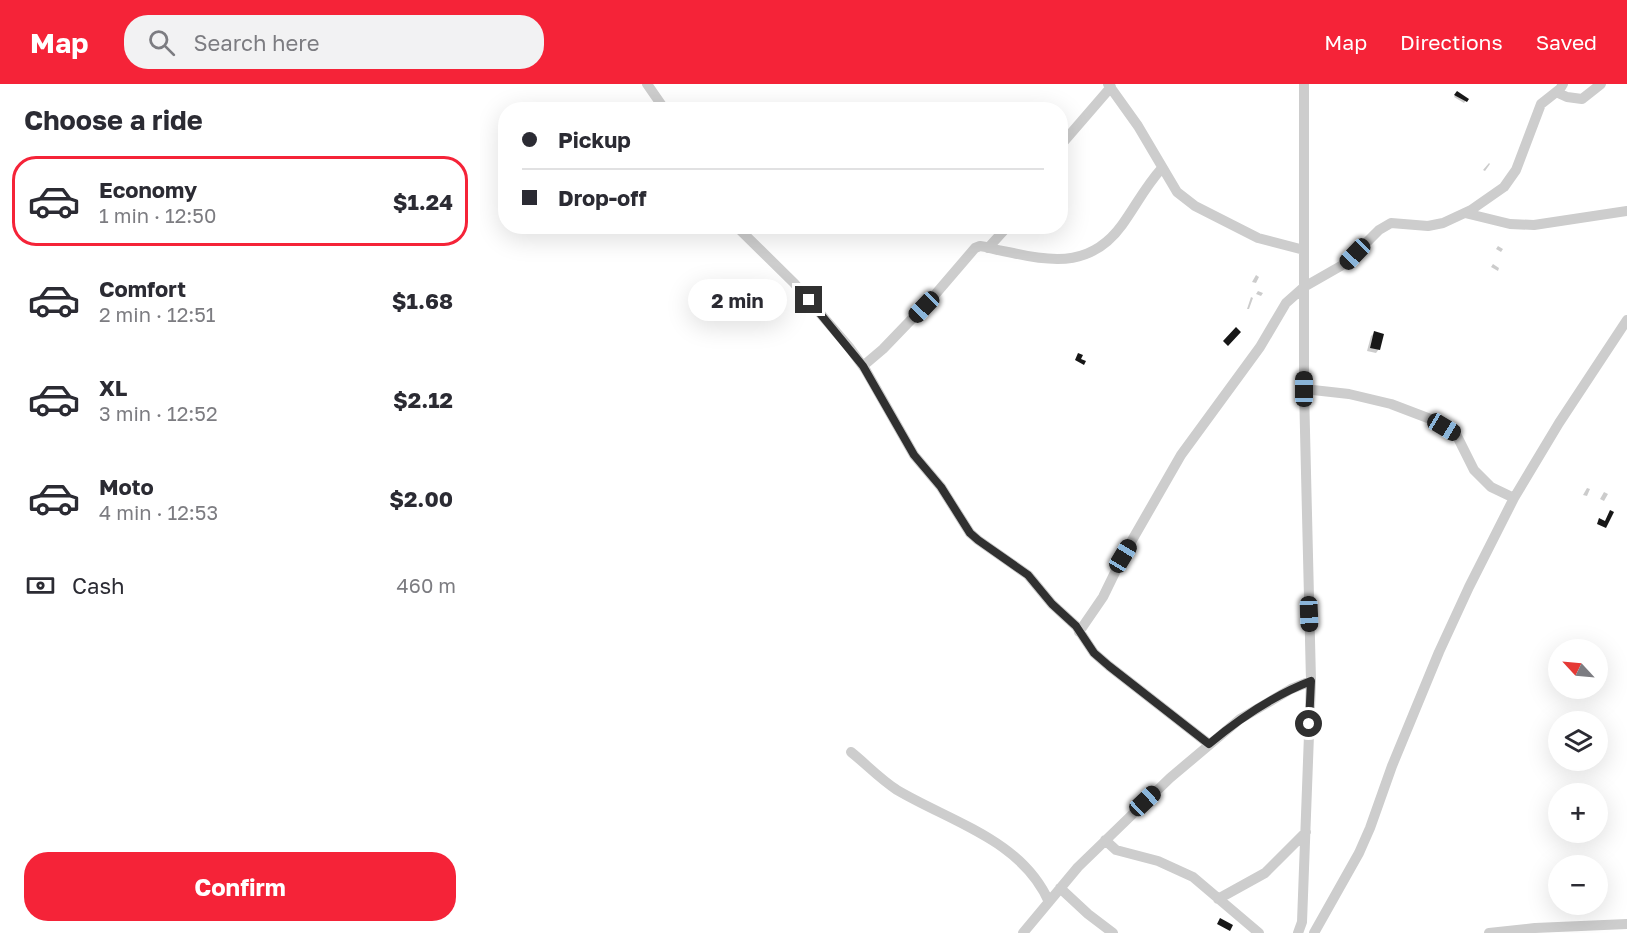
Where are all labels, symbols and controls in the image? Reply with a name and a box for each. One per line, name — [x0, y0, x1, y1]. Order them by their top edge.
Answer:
search box — [124, 15, 544, 69]
text: Map — [30, 26, 88, 59]
icon: search — [145, 26, 178, 59]
text: Search here — [193, 29, 319, 56]
text: Map — [1324, 29, 1367, 55]
text: Directions — [1400, 29, 1503, 55]
text: Saved — [1536, 29, 1597, 55]
text: Choose a ride — [24, 104, 203, 136]
text: Pickup — [558, 126, 631, 153]
icon: car — [27, 174, 81, 228]
text: Economy — [99, 176, 197, 203]
text: Drop-off — [558, 184, 647, 211]
text: $1.24 — [393, 188, 453, 215]
text: 1 min · 12:50 — [99, 203, 216, 227]
car — [1336, 235, 1374, 273]
icon: car — [27, 273, 81, 327]
text: Comfort — [99, 275, 186, 302]
callout: 2 min — [689, 279, 788, 321]
route end — [795, 286, 822, 313]
text: $1.68 — [392, 287, 453, 314]
text: 2 min — [711, 288, 764, 312]
car — [905, 288, 943, 326]
text: 2 min · 12:51 — [99, 302, 216, 326]
car — [1295, 371, 1313, 407]
icon: car — [27, 372, 81, 426]
text: XL — [99, 374, 127, 401]
text: $2.12 — [393, 386, 453, 413]
text: 3 min · 12:52 — [99, 401, 218, 425]
car — [1424, 410, 1464, 444]
icon: car — [27, 471, 81, 525]
text: Moto — [99, 473, 154, 500]
text: $2.00 — [389, 485, 453, 512]
text: 4 min · 12:53 — [99, 500, 218, 524]
car — [1106, 536, 1140, 576]
icon: cash — [24, 569, 57, 602]
text: Cash — [72, 572, 125, 599]
text: 460 m — [397, 573, 456, 597]
car — [1299, 596, 1319, 632]
north arrow — [1548, 639, 1608, 699]
map controls — [1548, 639, 1608, 915]
route start — [1295, 710, 1322, 737]
button: layers — [1548, 711, 1608, 771]
car — [1126, 782, 1164, 820]
button: + — [1548, 783, 1608, 843]
button: Confirm — [24, 852, 456, 921]
button: − — [1548, 855, 1608, 915]

